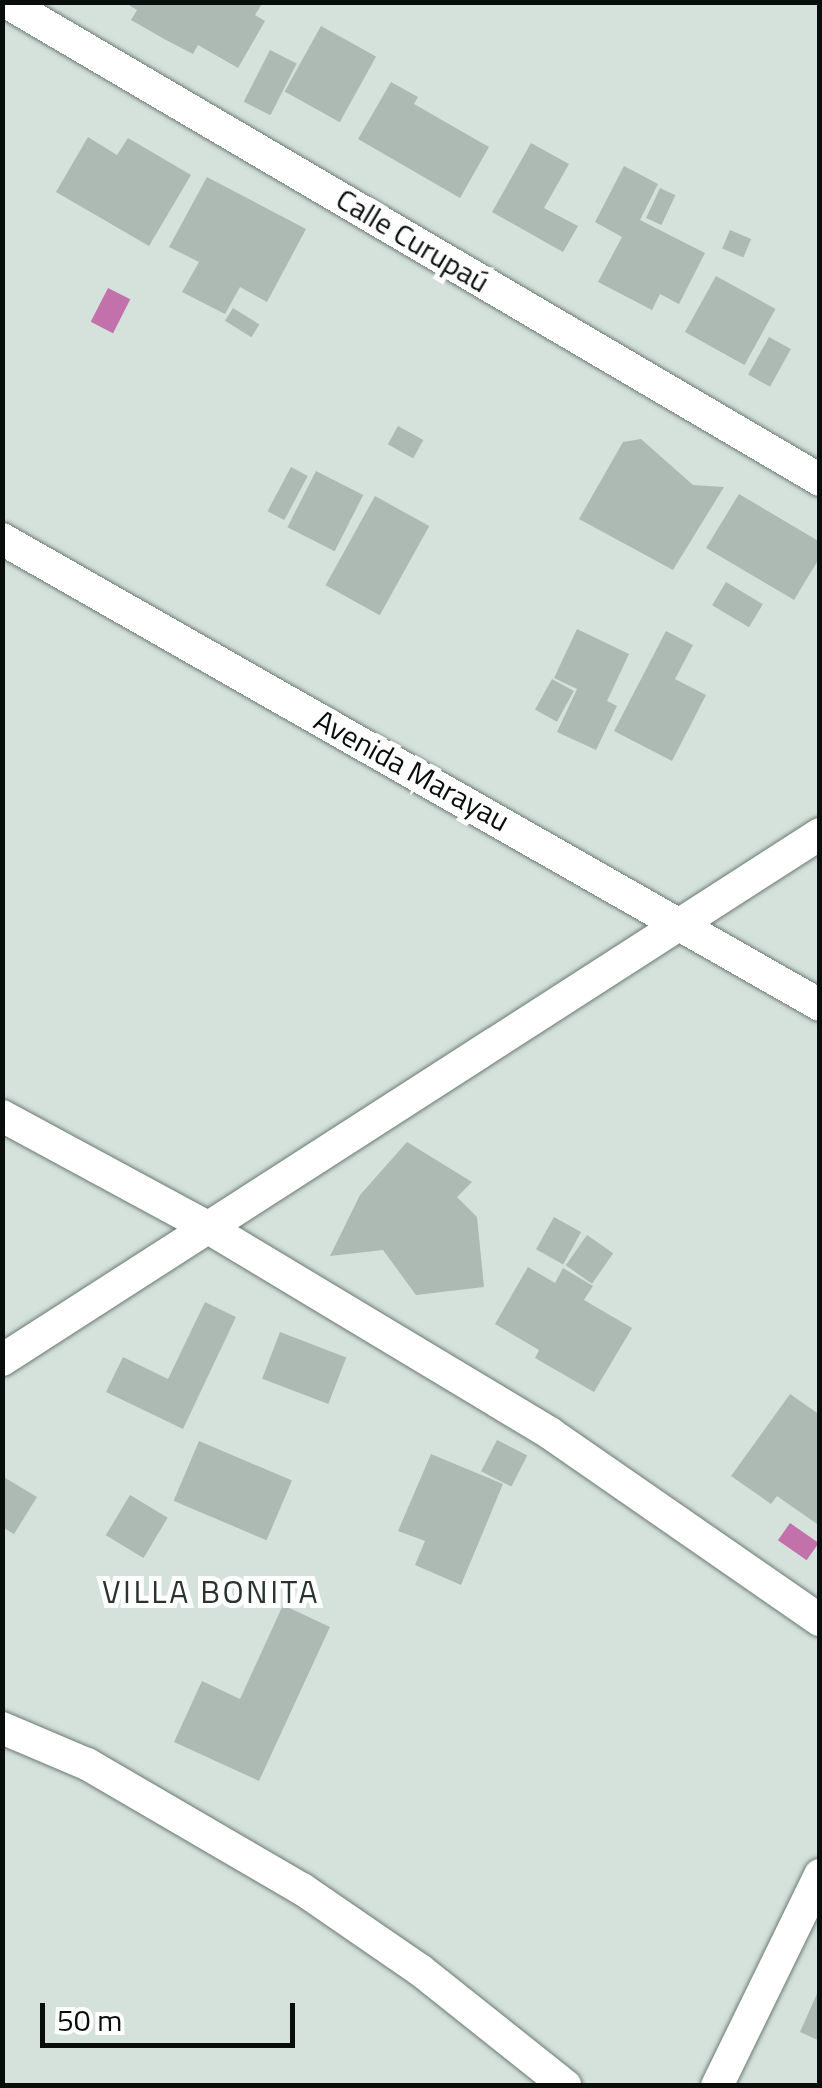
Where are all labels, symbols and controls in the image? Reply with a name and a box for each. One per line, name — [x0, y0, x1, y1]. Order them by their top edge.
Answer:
street label: Calle Curupaú — [330, 180, 496, 300]
street label: Avenida Marayau — [308, 702, 516, 838]
district label: VILLA BONITA — [102, 1572, 320, 1610]
scale bar — [45, 1983, 300, 2045]
text: 50 m — [57, 1997, 122, 2043]

